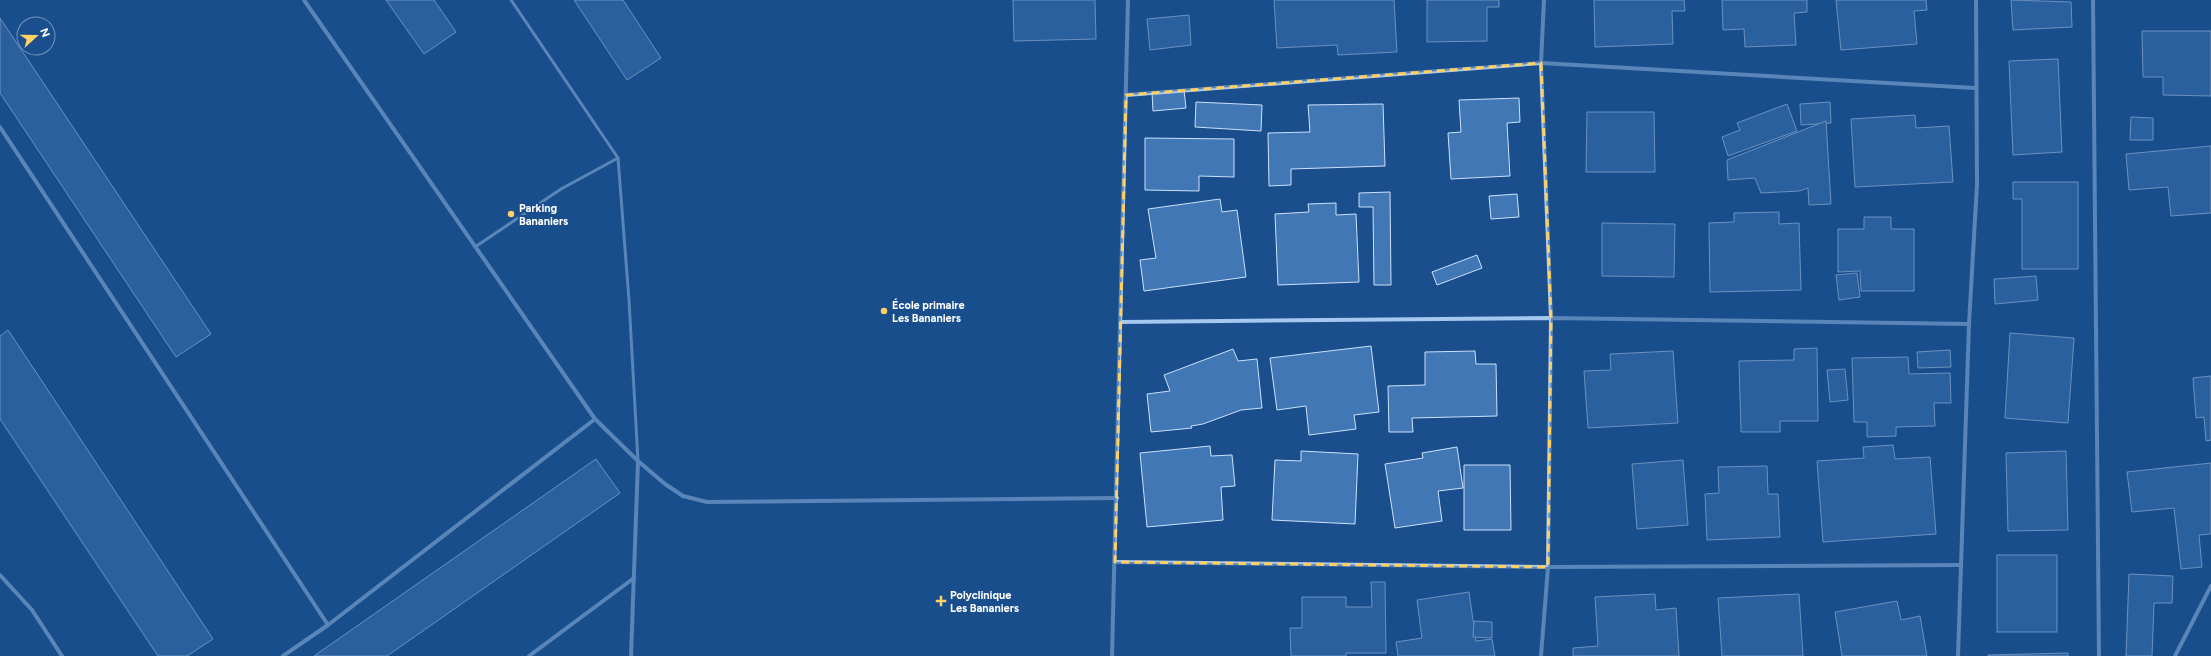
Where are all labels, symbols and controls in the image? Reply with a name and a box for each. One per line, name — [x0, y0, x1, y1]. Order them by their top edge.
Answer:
north arrow — [16, 16, 56, 56]
text: N — [37, 26, 52, 39]
place label: Parking Bananiers — [519, 202, 568, 228]
marker: Parking Bananiers — [506, 209, 516, 219]
place label: École primaire Les Bananiers — [892, 298, 965, 325]
marker: École primaire Les Bananiers — [879, 306, 889, 316]
place label: Polyclinique Les Bananiers — [950, 589, 1019, 615]
marker: Polyclinique Les Bananiers — [935, 595, 947, 607]

